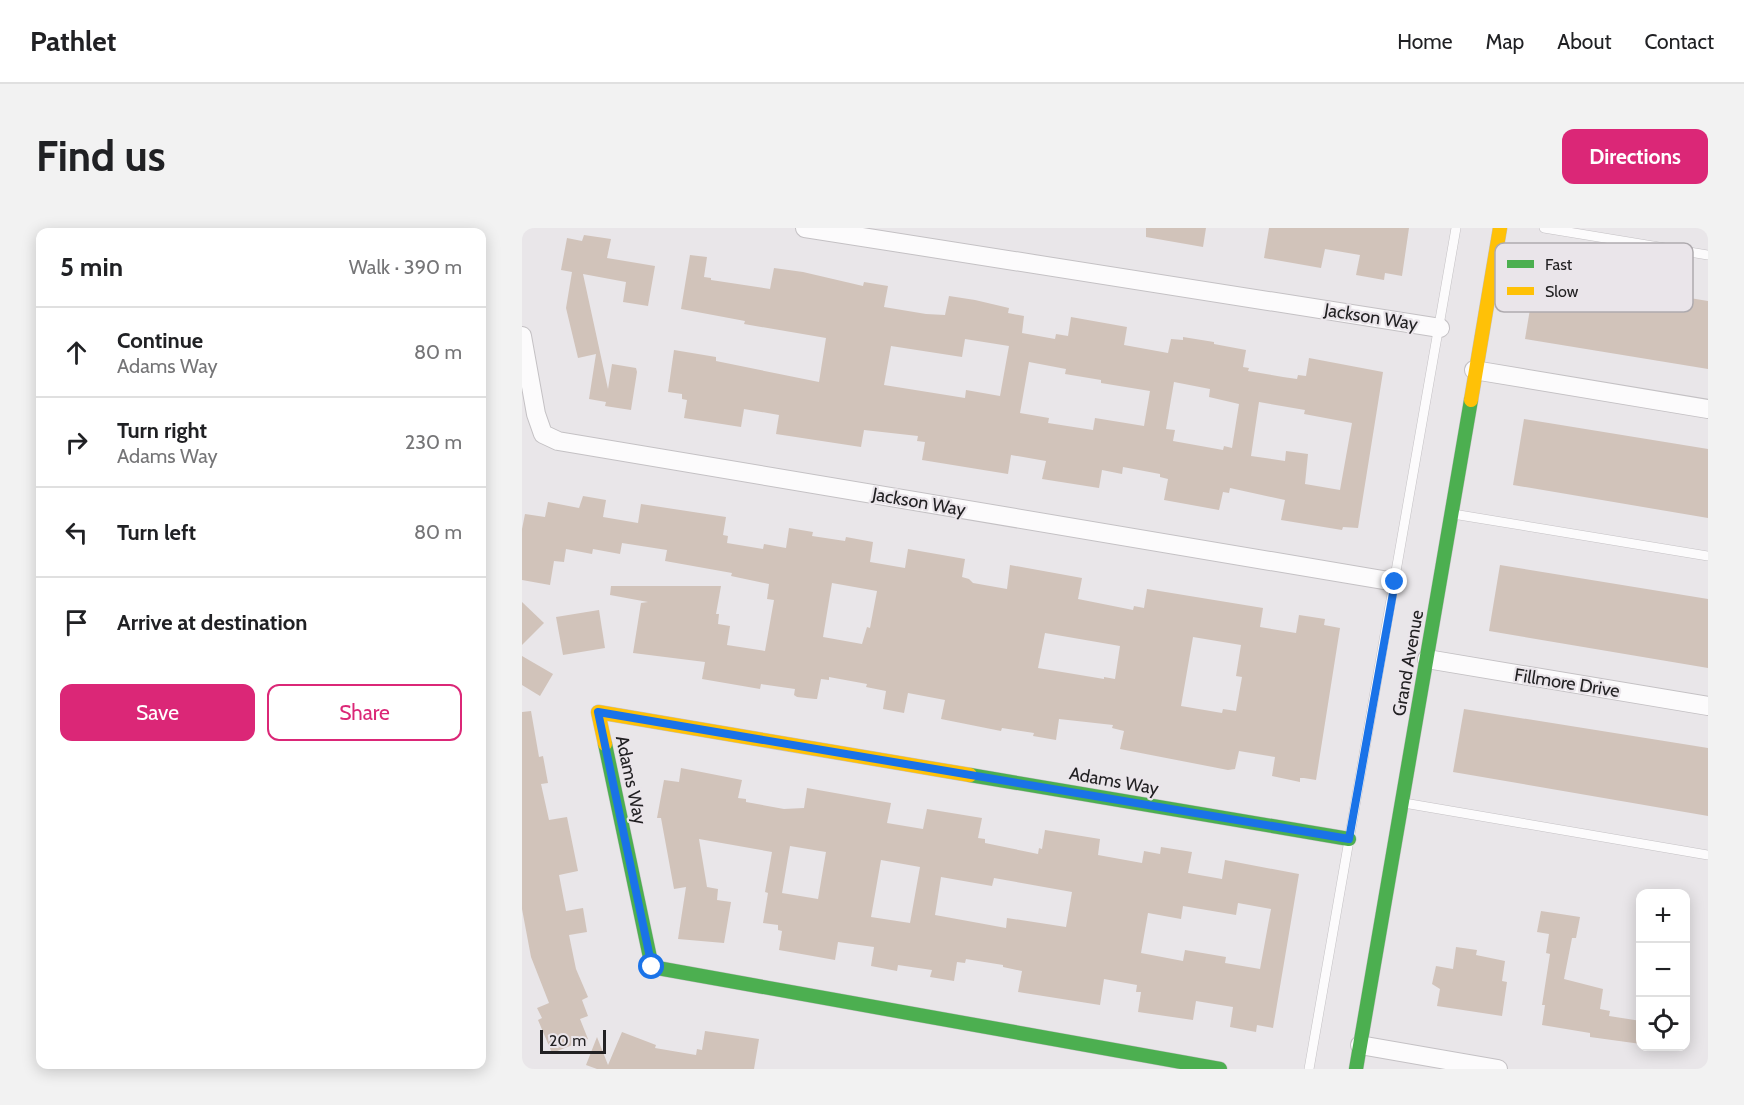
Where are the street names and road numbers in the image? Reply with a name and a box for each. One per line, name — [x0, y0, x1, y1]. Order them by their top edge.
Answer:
street label: Jackson Way — [1322, 299, 1419, 335]
street label: Jackson Way — [870, 483, 967, 521]
street label: Grand Avenue — [1388, 608, 1428, 718]
street label: Fillmore Drive — [1513, 664, 1621, 702]
street label: Adams Way — [611, 733, 651, 827]
street label: Adams Way — [1068, 762, 1160, 800]

